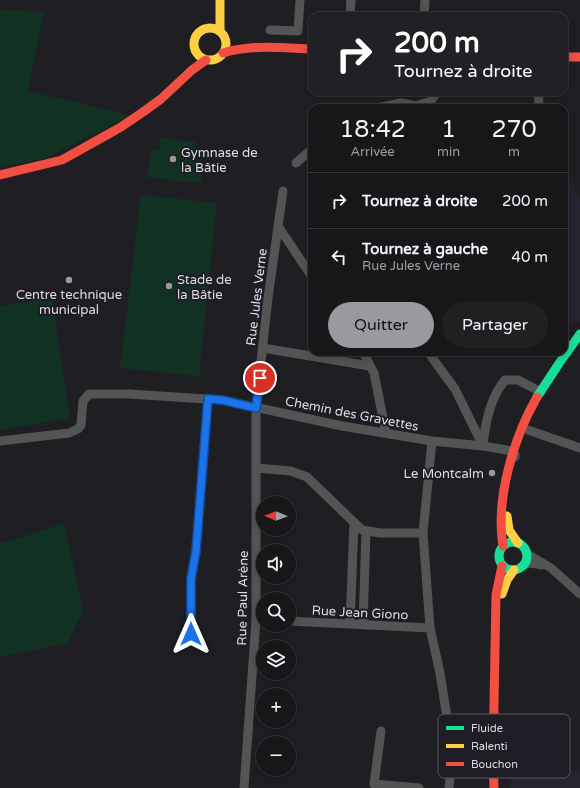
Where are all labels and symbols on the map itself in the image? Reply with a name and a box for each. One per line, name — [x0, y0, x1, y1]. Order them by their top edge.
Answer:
place label: Gymnase de la Bâtie — [181, 145, 258, 176]
marker: Gymnase de la Bâtie — [168, 154, 178, 164]
street label: Rue Jules Verne — [243, 247, 271, 347]
place label: Stade de la Bâtie — [177, 272, 232, 303]
marker: Centre technique municipal — [64, 275, 74, 285]
marker: Stade de la Bâtie — [164, 281, 174, 291]
place label: Centre technique municipal — [16, 287, 122, 318]
pin — [243, 361, 277, 395]
street label: Chemin des Gravettes — [284, 393, 420, 435]
place label: Le Montcalm — [403, 466, 484, 482]
marker: Le Montcalm — [487, 468, 497, 478]
north arrow — [256, 496, 296, 536]
street label: Rue Paul Arène — [234, 550, 252, 646]
street label: Rue Jean Giono — [311, 602, 409, 624]
position arrow — [170, 613, 212, 655]
legend — [438, 714, 570, 778]
text: Fluide — [471, 722, 503, 735]
text: Ralenti — [471, 740, 508, 753]
text: Bouchon — [471, 758, 518, 771]

